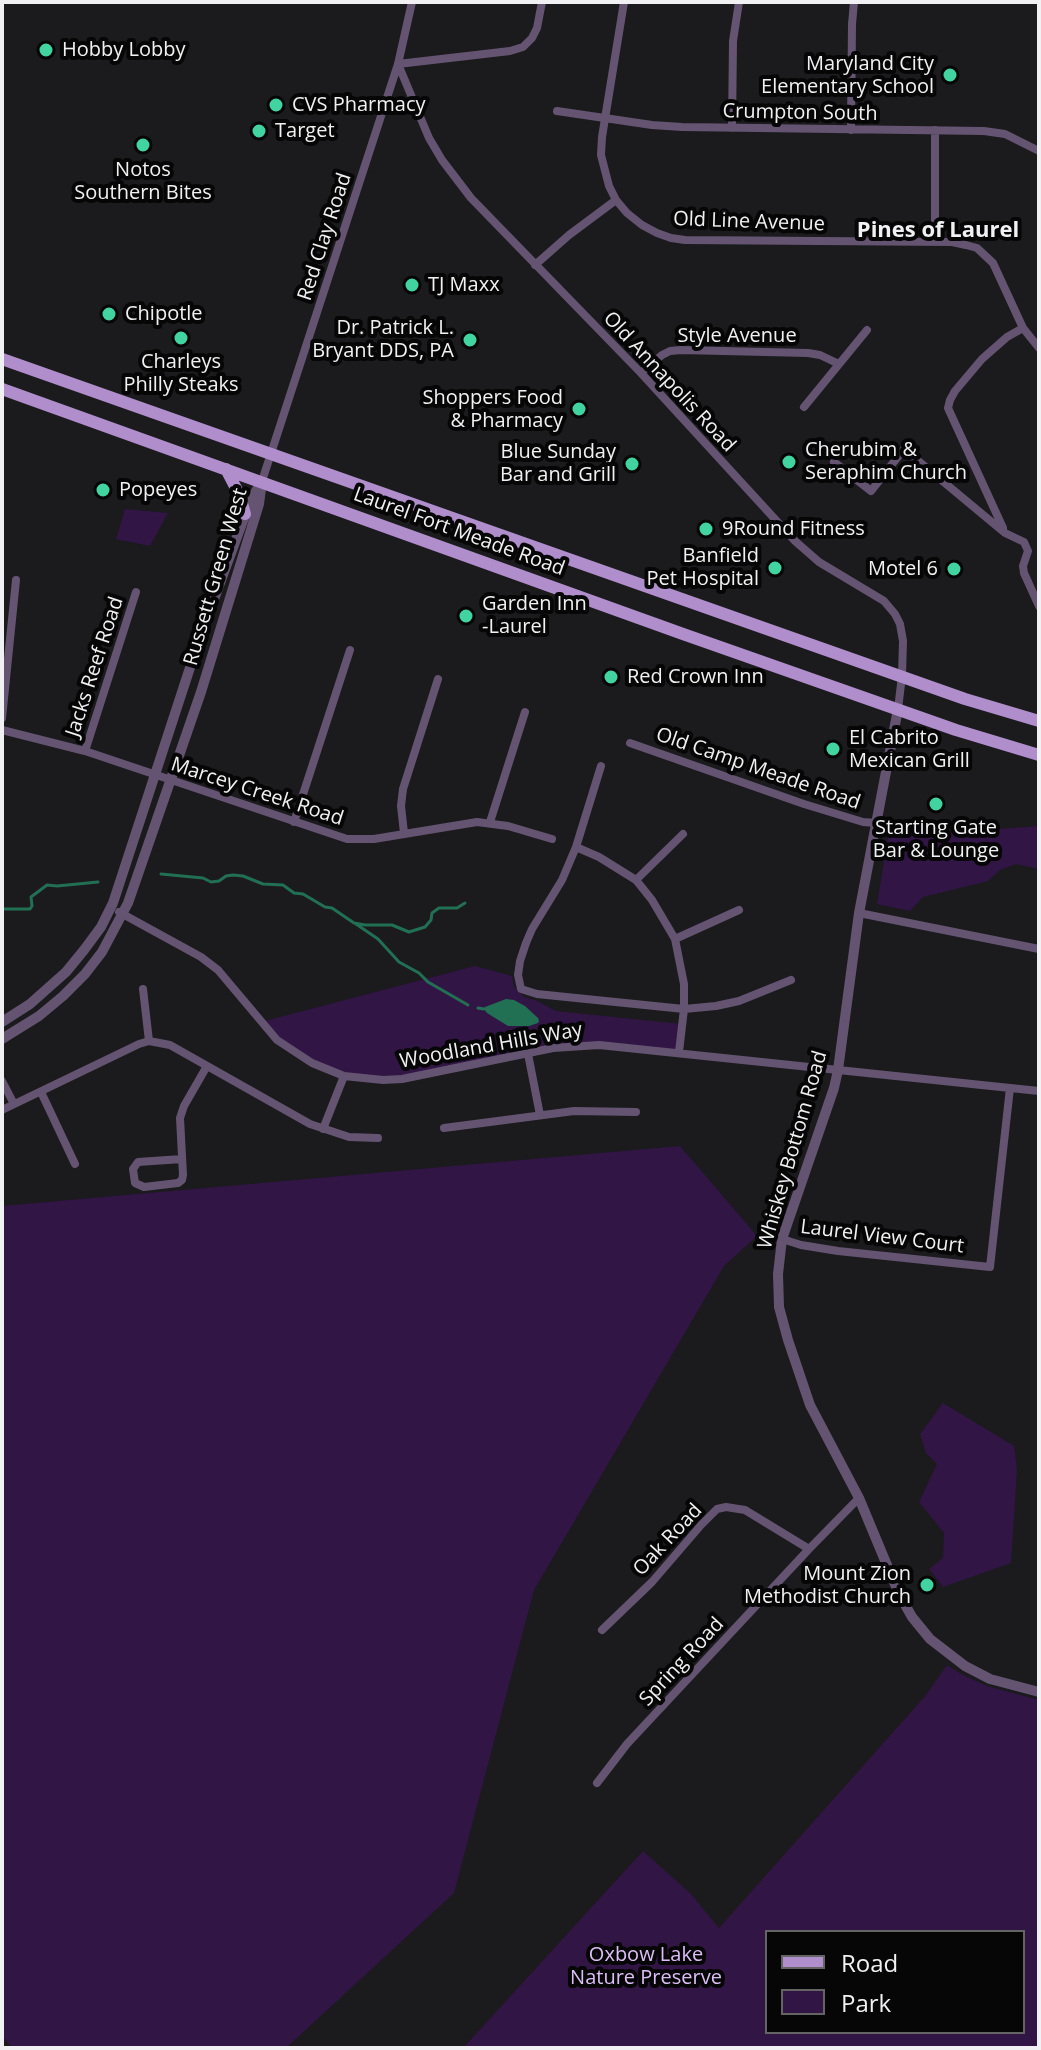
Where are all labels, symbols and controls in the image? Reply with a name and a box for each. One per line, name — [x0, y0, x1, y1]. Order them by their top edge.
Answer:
place label: Hobby Lobby — [62, 38, 185, 62]
marker: Hobby Lobby — [37, 41, 55, 59]
place label: Maryland City Elementary School — [761, 52, 934, 99]
marker: Maryland City Elementary School — [941, 66, 959, 84]
place label: CVS Pharmacy — [292, 93, 425, 117]
marker: CVS Pharmacy — [267, 96, 285, 114]
street label: Crumpton South — [722, 100, 878, 126]
place label: Target — [275, 119, 335, 143]
marker: Target — [250, 122, 268, 140]
marker: Notos Southern Bites — [134, 136, 152, 154]
place label: Notos Southern Bites — [74, 158, 212, 205]
street label: Red Clay Road — [293, 170, 357, 304]
street label: Old Line Avenue — [673, 207, 825, 237]
district label: Pines of Laurel — [857, 218, 1019, 244]
place label: TJ Maxx — [428, 273, 500, 297]
marker: TJ Maxx — [403, 276, 421, 294]
place label: Chipotle — [125, 302, 203, 326]
marker: Chipotle — [100, 305, 118, 323]
street label: Old Annapolis Road — [598, 307, 740, 457]
place label: Dr. Patrick L. Bryant DDS, PA — [312, 316, 454, 363]
street label: Style Avenue — [677, 324, 797, 348]
marker: Charleys Philly Steaks — [172, 329, 190, 347]
marker: Dr. Patrick L. Bryant DDS, PA — [461, 331, 479, 349]
place label: Charleys Philly Steaks — [123, 350, 239, 397]
place label: Shoppers Food & Pharmacy — [423, 386, 563, 433]
marker: Shoppers Food & Pharmacy — [570, 400, 588, 418]
place label: Cherubim & Seraphim Church — [805, 438, 967, 485]
place label: Blue Sunday Bar and Grill — [500, 440, 616, 487]
marker: Cherubim & Seraphim Church — [780, 453, 798, 471]
marker: Blue Sunday Bar and Grill — [623, 455, 641, 473]
place label: Popeyes — [119, 478, 197, 502]
marker: Popeyes — [94, 481, 112, 499]
street label: Laurel Fort Meade Road — [350, 483, 568, 581]
street label: Russett Green West — [179, 486, 253, 668]
place label: 9Round Fitness — [722, 517, 865, 541]
marker: 9Round Fitness — [697, 520, 715, 538]
place label: Banfield Pet Hospital — [647, 544, 759, 591]
place label: Motel 6 — [868, 557, 938, 581]
marker: Banfield Pet Hospital — [766, 559, 784, 577]
marker: Motel 6 — [945, 560, 963, 578]
place label: Garden Inn -Laurel — [482, 592, 587, 639]
street label: Jacks Reef Road — [61, 594, 129, 740]
marker: Garden Inn -Laurel — [457, 607, 475, 625]
place label: Red Crown Inn — [627, 665, 764, 689]
marker: Red Crown Inn — [602, 668, 620, 686]
street label: Old Camp Meade Road — [653, 723, 863, 815]
place label: El Cabrito Mexican Grill — [849, 726, 970, 773]
marker: El Cabrito Mexican Grill — [824, 740, 842, 758]
street label: Marcey Creek Road — [168, 753, 346, 831]
marker: Starting Gate Bar & Lounge — [927, 795, 945, 813]
place label: Starting Gate Bar & Lounge — [873, 816, 999, 863]
street label: Woodland Hills Way — [398, 1018, 584, 1074]
street label: Whiskey Bottom Road — [753, 1048, 833, 1252]
street label: Laurel View Court — [799, 1215, 965, 1259]
street label: Oak Road — [629, 1499, 707, 1581]
place label: Mount Zion Methodist Church — [744, 1562, 911, 1609]
marker: Mount Zion Methodist Church — [918, 1576, 936, 1594]
street label: Spring Road — [635, 1613, 729, 1711]
legend — [765, 1930, 1025, 2034]
park label: Oxbow Lake Nature Preserve — [570, 1943, 722, 1990]
text: Road — [841, 1946, 898, 1979]
text: Park — [841, 1986, 891, 2019]

